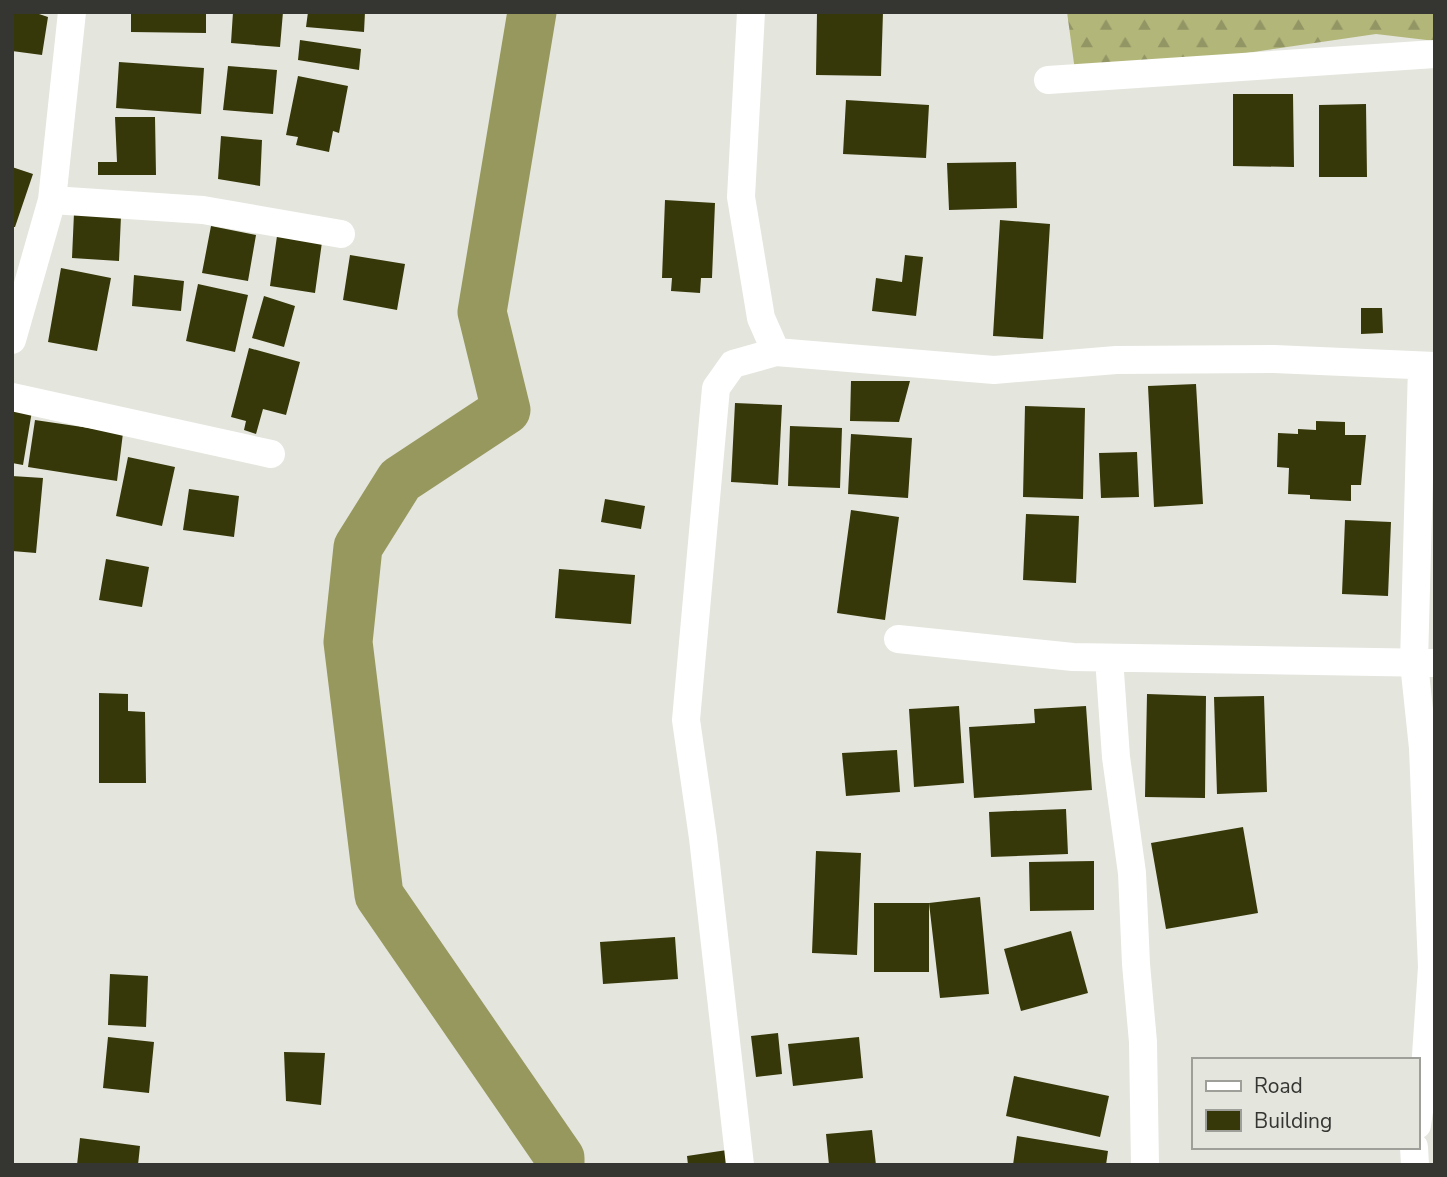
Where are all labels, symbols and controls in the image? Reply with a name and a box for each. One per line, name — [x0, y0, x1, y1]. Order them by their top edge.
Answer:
legend — [1192, 1058, 1419, 1149]
text: Road — [1254, 1072, 1303, 1100]
text: Building — [1254, 1107, 1332, 1135]

